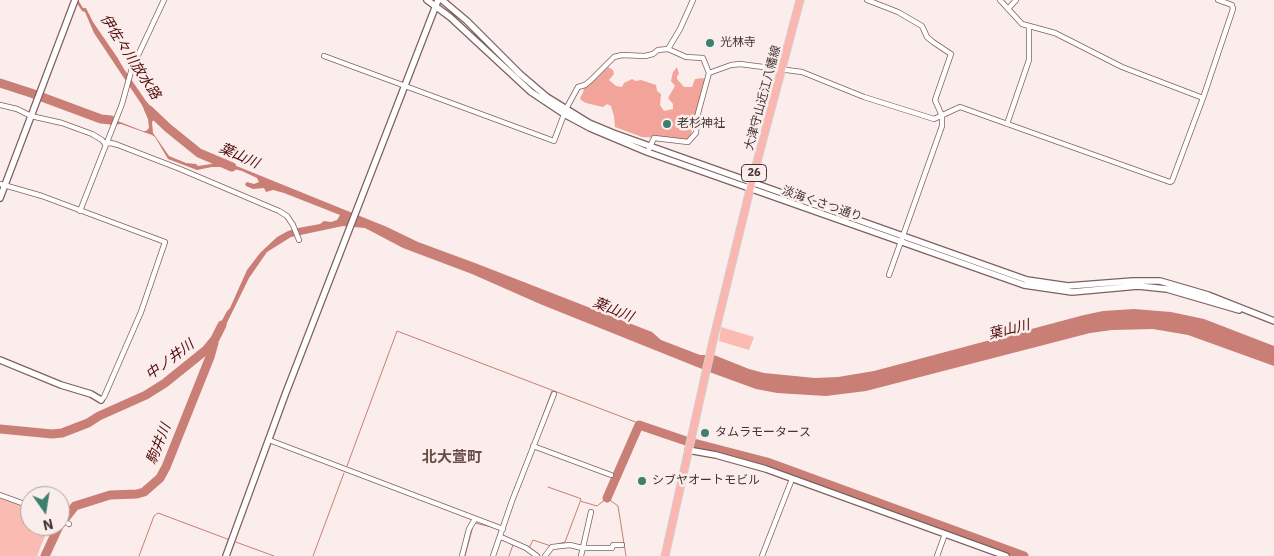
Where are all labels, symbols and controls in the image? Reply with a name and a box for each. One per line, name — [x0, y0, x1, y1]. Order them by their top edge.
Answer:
water label: 伊佐々川放水路 — [96, 11, 164, 103]
place label: 光林寺 — [720, 36, 756, 50]
marker: 光林寺 — [704, 37, 716, 49]
street label: 大津守山近江八幡線 — [742, 44, 784, 152]
place label: 老杉神社 — [677, 117, 725, 131]
marker: 老杉神社 — [661, 118, 673, 130]
water label: 葉山川 — [216, 140, 262, 172]
road number: 26 — [742, 164, 766, 182]
street label: 淡海くさつ通り — [780, 184, 864, 224]
water label: 葉山川 — [590, 294, 636, 326]
water label: 葉山川 — [987, 317, 1031, 343]
water label: 中ノ井川 — [143, 336, 197, 384]
water label: 駒井川 — [143, 421, 175, 467]
place label: タムラモータース — [715, 426, 811, 440]
marker: タムラモータース — [699, 427, 711, 439]
district label: 北大萱町 — [422, 449, 482, 467]
place label: シブヤオートモビル — [652, 474, 760, 488]
marker: シブヤオートモビル — [636, 475, 648, 487]
north arrow — [20, 486, 70, 536]
text: N — [41, 515, 55, 535]

